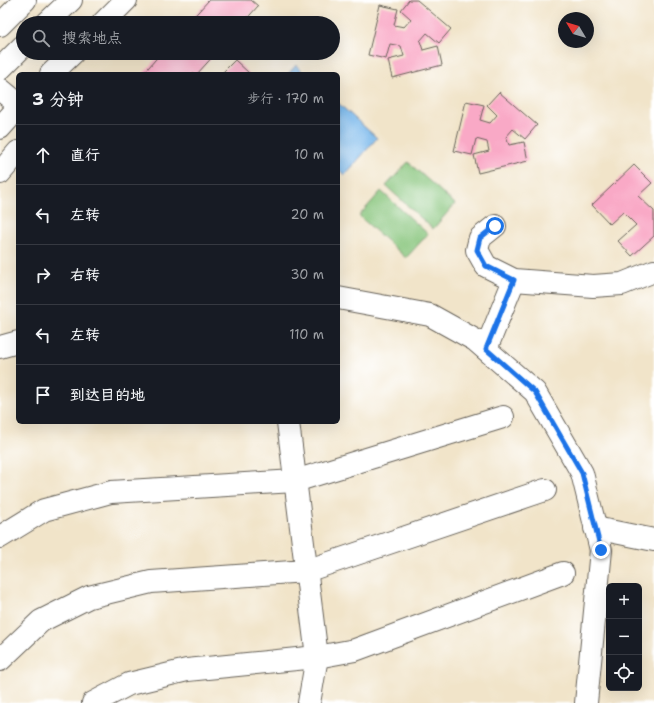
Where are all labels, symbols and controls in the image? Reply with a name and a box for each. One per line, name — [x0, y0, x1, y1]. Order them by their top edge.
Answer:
north arrow — [558, 12, 594, 48]
search box — [16, 16, 340, 60]
icon: search — [30, 27, 52, 49]
text: 搜索地点 — [62, 28, 122, 48]
text: 3 分钟 — [32, 88, 84, 110]
text: 步行 · 170 m — [247, 90, 324, 107]
icon: ahead — [32, 144, 54, 166]
text: 直行 — [70, 145, 100, 165]
text: 10 m — [294, 146, 324, 163]
icon: left — [32, 204, 54, 226]
text: 左转 — [70, 205, 100, 225]
text: 20 m — [291, 206, 324, 223]
route start — [486, 217, 504, 235]
icon: right — [32, 264, 54, 286]
text: 右转 — [70, 265, 100, 285]
text: 30 m — [290, 266, 324, 283]
icon: left — [32, 324, 54, 346]
text: 左转 — [70, 325, 100, 345]
text: 110 m — [289, 326, 324, 343]
icon: arrive — [32, 384, 54, 406]
text: 到达目的地 — [70, 385, 145, 405]
route end — [592, 541, 610, 559]
map controls — [606, 583, 642, 691]
button: + — [606, 583, 642, 619]
button: − — [606, 619, 642, 655]
button: locate — [606, 655, 642, 691]

